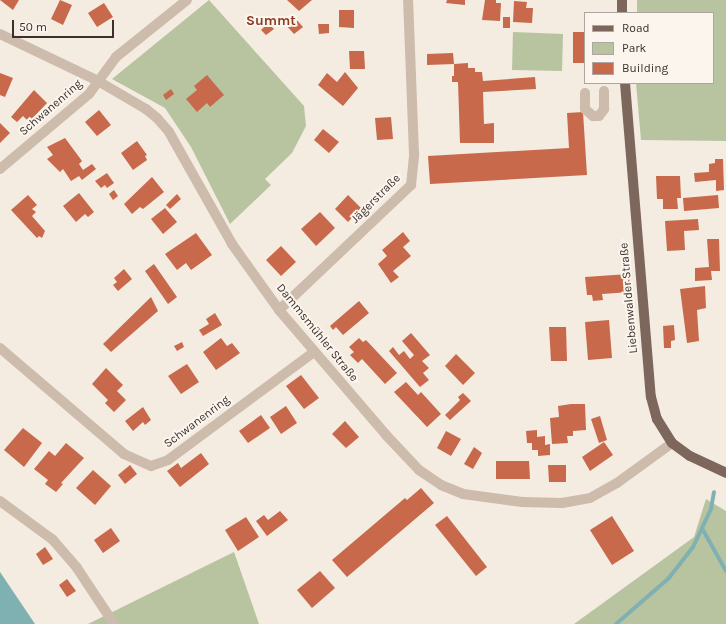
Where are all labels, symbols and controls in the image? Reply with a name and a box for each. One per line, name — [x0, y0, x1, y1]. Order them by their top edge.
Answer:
scale bar — [14, 12, 116, 38]
legend — [584, 12, 714, 84]
district label: Summt — [246, 13, 296, 29]
text: 50 m — [19, 20, 47, 34]
text: Road — [622, 21, 650, 35]
text: Park — [622, 41, 646, 55]
text: Building — [622, 61, 668, 75]
street label: Schwanenring — [17, 77, 85, 139]
street label: Jägerstraße — [348, 171, 404, 227]
street label: Liebenwalder Straße — [617, 242, 641, 354]
street label: Dammsmühler Straße — [273, 281, 361, 385]
street label: Schwanenring — [161, 393, 233, 451]

